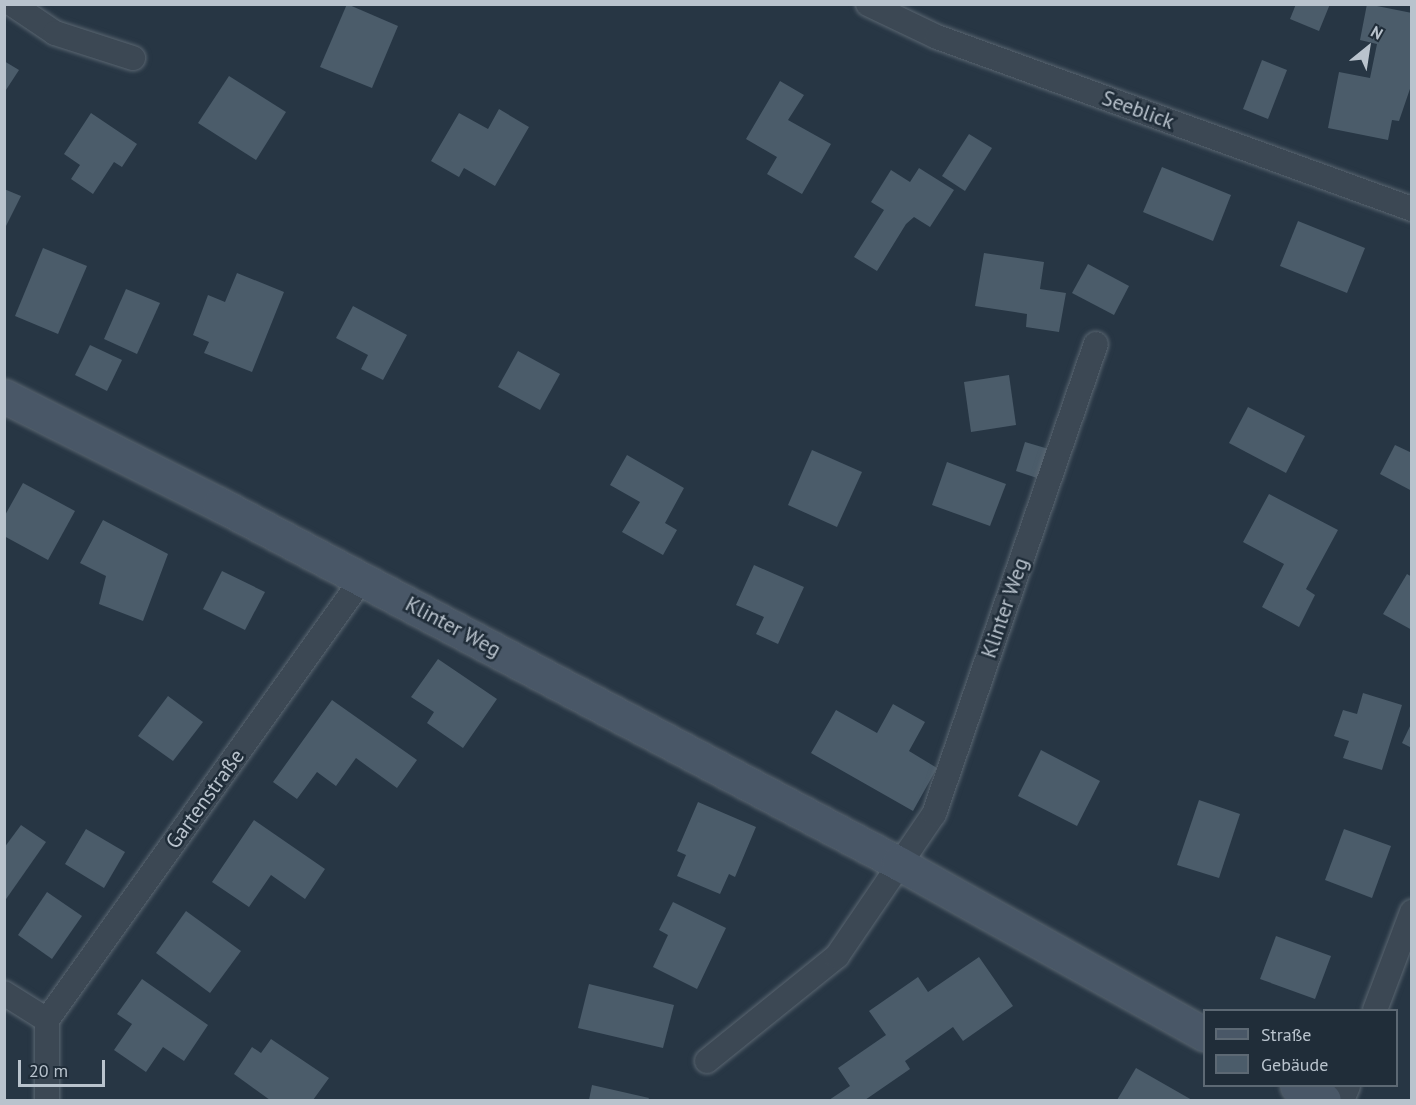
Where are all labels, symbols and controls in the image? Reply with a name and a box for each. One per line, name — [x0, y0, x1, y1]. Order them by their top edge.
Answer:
north arrow — [1338, 18, 1398, 78]
text: N — [1367, 21, 1387, 44]
street label: Seeblick — [1099, 85, 1177, 135]
street label: Klinter Weg — [976, 554, 1034, 662]
street label: Klinter Weg — [401, 591, 505, 663]
street label: Gartenstraße — [161, 744, 249, 854]
legend — [1203, 1009, 1398, 1087]
text: Straße — [1261, 1023, 1312, 1046]
scale bar — [21, 1048, 108, 1086]
text: Gebäude — [1261, 1053, 1328, 1076]
text: 20 m — [29, 1059, 68, 1082]

